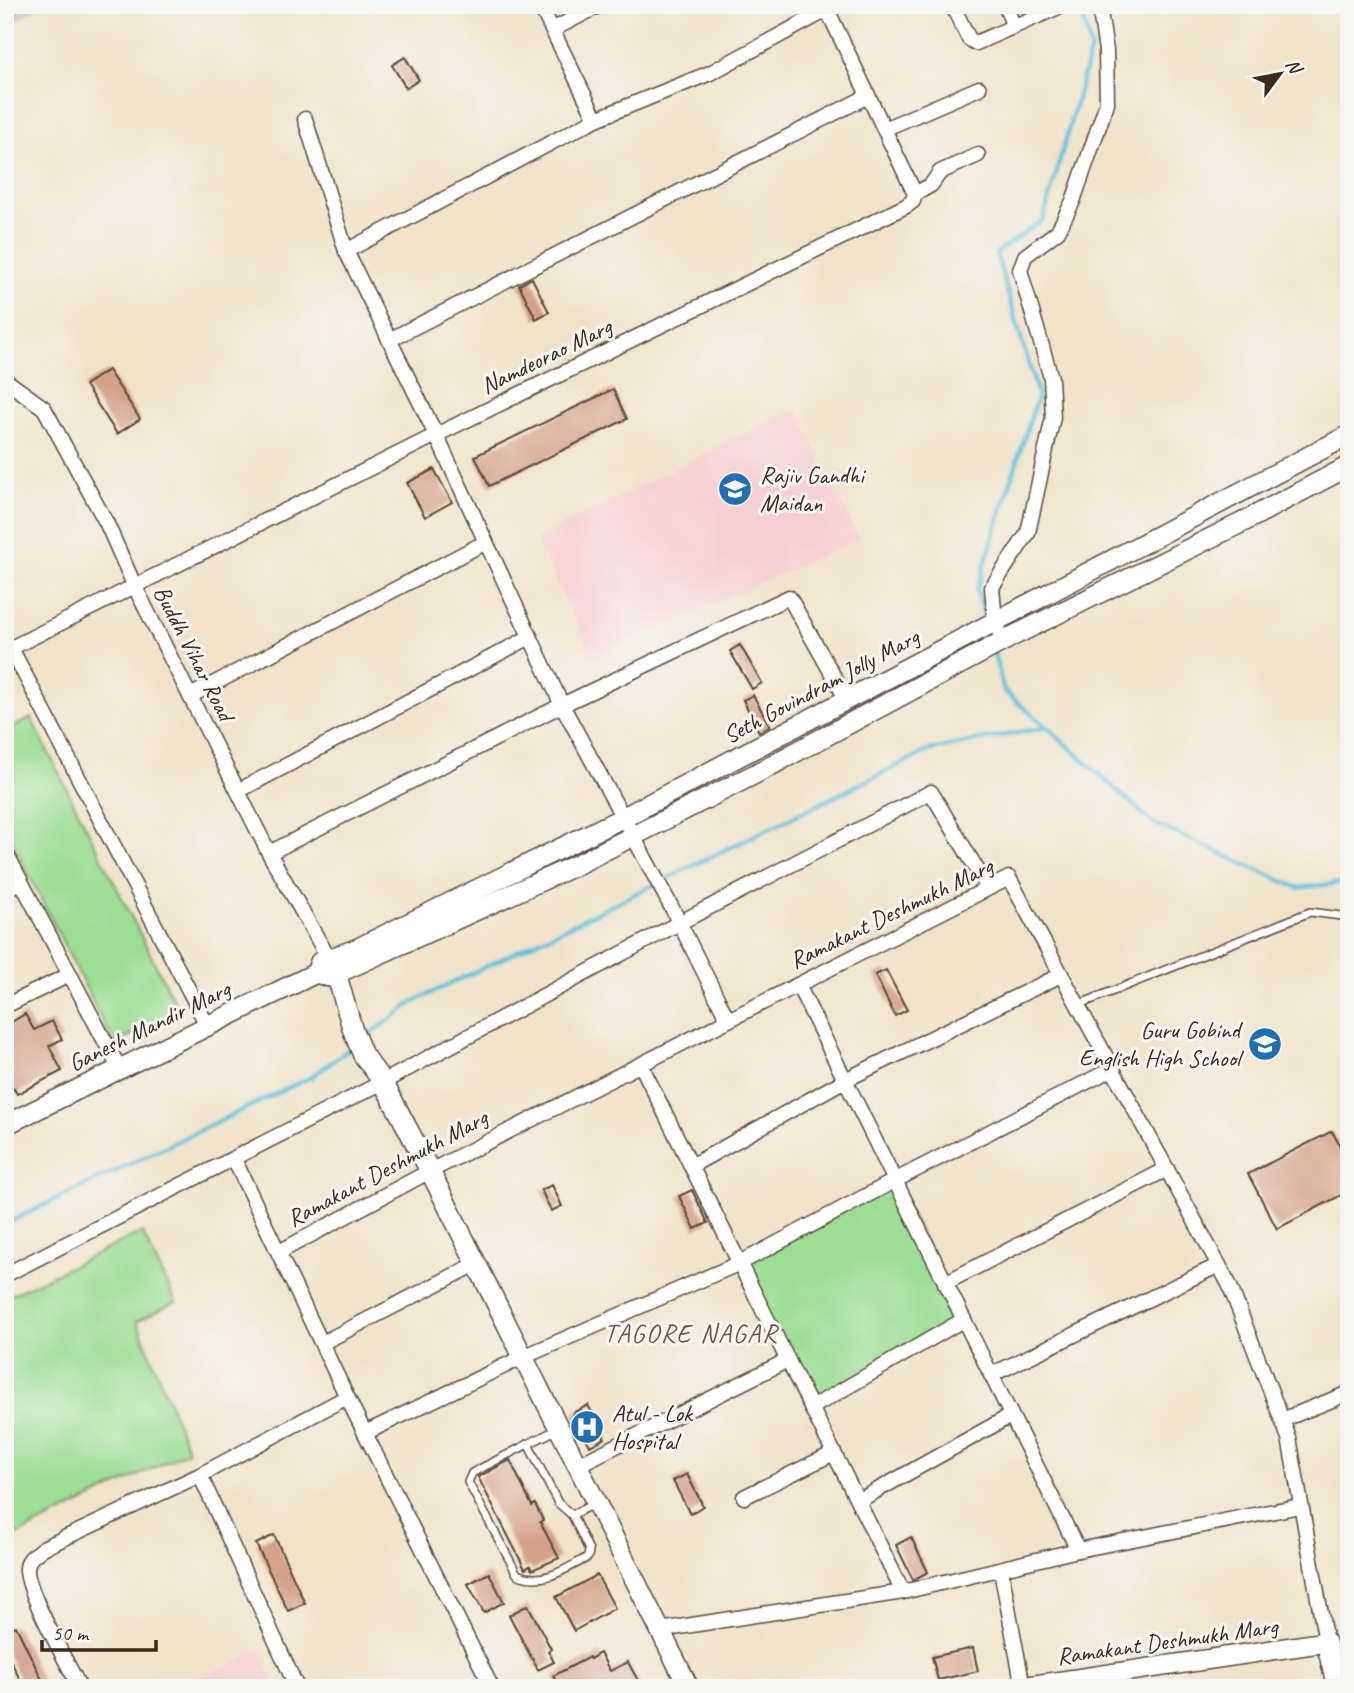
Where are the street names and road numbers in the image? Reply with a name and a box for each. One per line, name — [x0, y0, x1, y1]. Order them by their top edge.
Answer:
street label: Namdeorao Marg — [476, 310, 618, 401]
street label: Buddh Vihar Road — [147, 580, 243, 729]
street label: Seth Govindram Jolly Marg — [718, 621, 925, 750]
street label: Ramakant Deshmukh Marg — [784, 850, 1000, 975]
street label: Ganesh Mandir Marg — [63, 973, 237, 1078]
street label: Ramakant Deshmukh Marg — [282, 1101, 494, 1233]
street label: Ramakant Deshmukh Marg — [1055, 1610, 1282, 1671]

